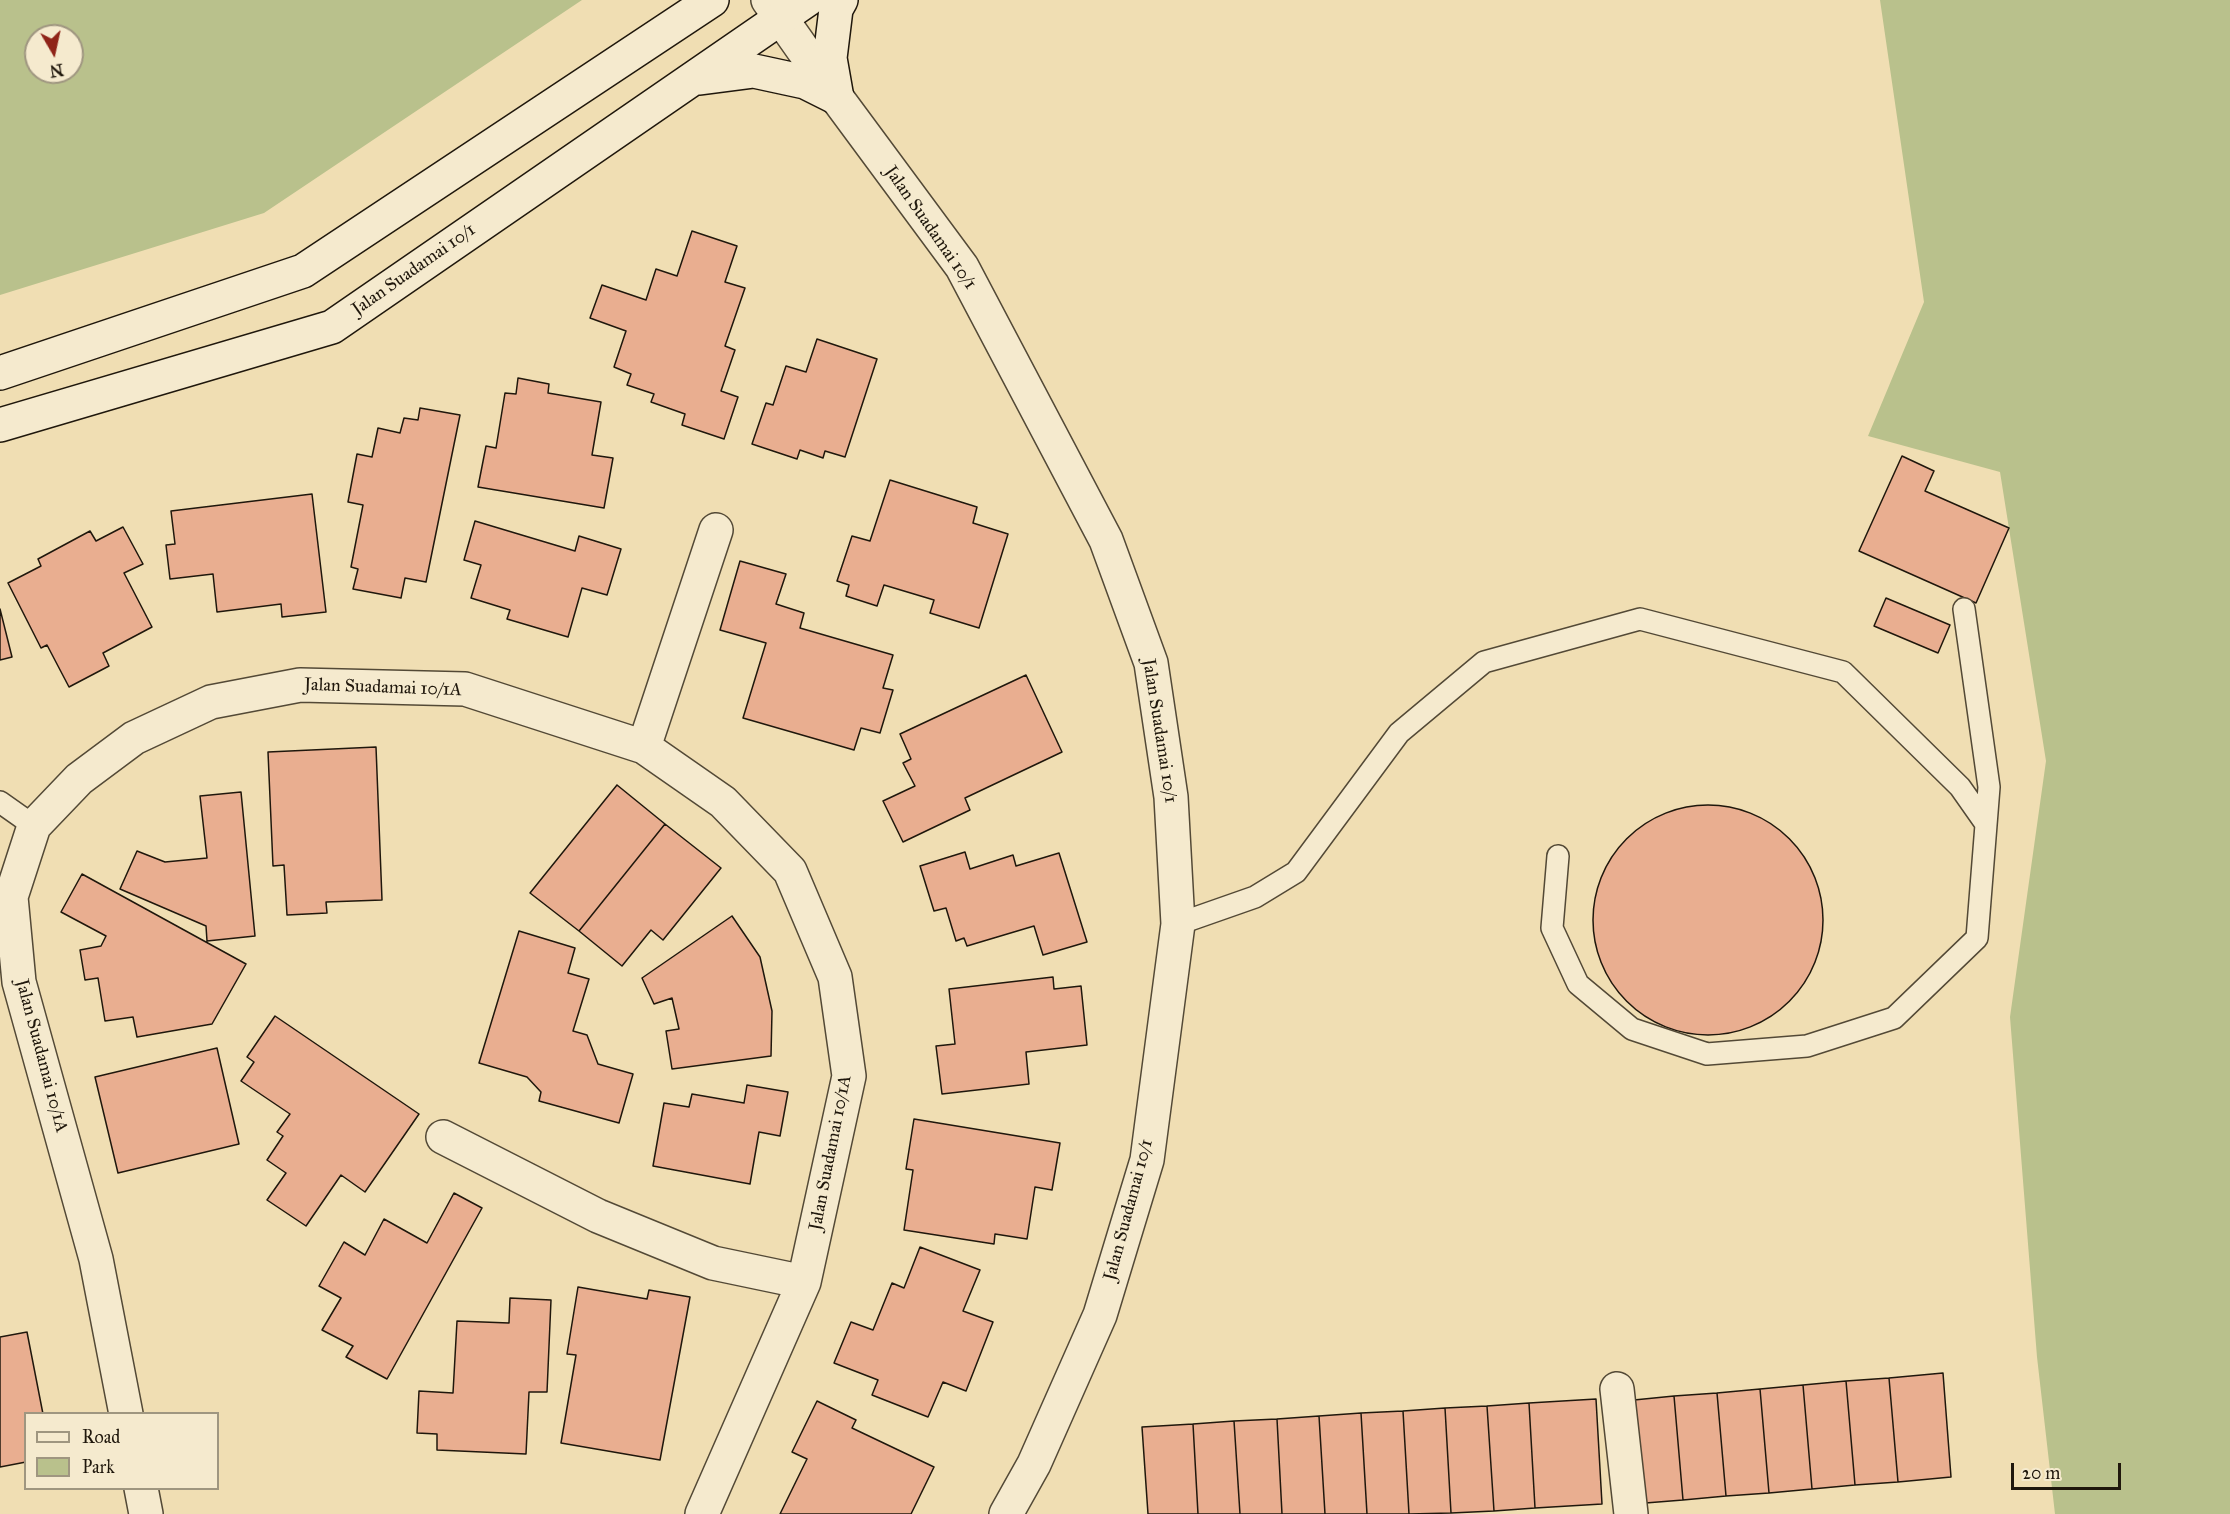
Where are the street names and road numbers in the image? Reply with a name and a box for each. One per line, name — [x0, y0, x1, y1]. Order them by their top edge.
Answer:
street label: Jalan Suadamai 10/1 — [879, 162, 981, 294]
street label: Jalan Suadamai 10/1 — [348, 219, 480, 321]
street label: Jalan Suadamai 10/1 — [1137, 657, 1181, 805]
street label: Jalan Suadamai 10/1A — [304, 674, 462, 702]
street label: Jalan Suadamai 10/1A — [10, 977, 72, 1135]
street label: Jalan Suadamai 10/1A — [805, 1073, 857, 1233]
street label: Jalan Suadamai 10/1 — [1100, 1137, 1158, 1283]

